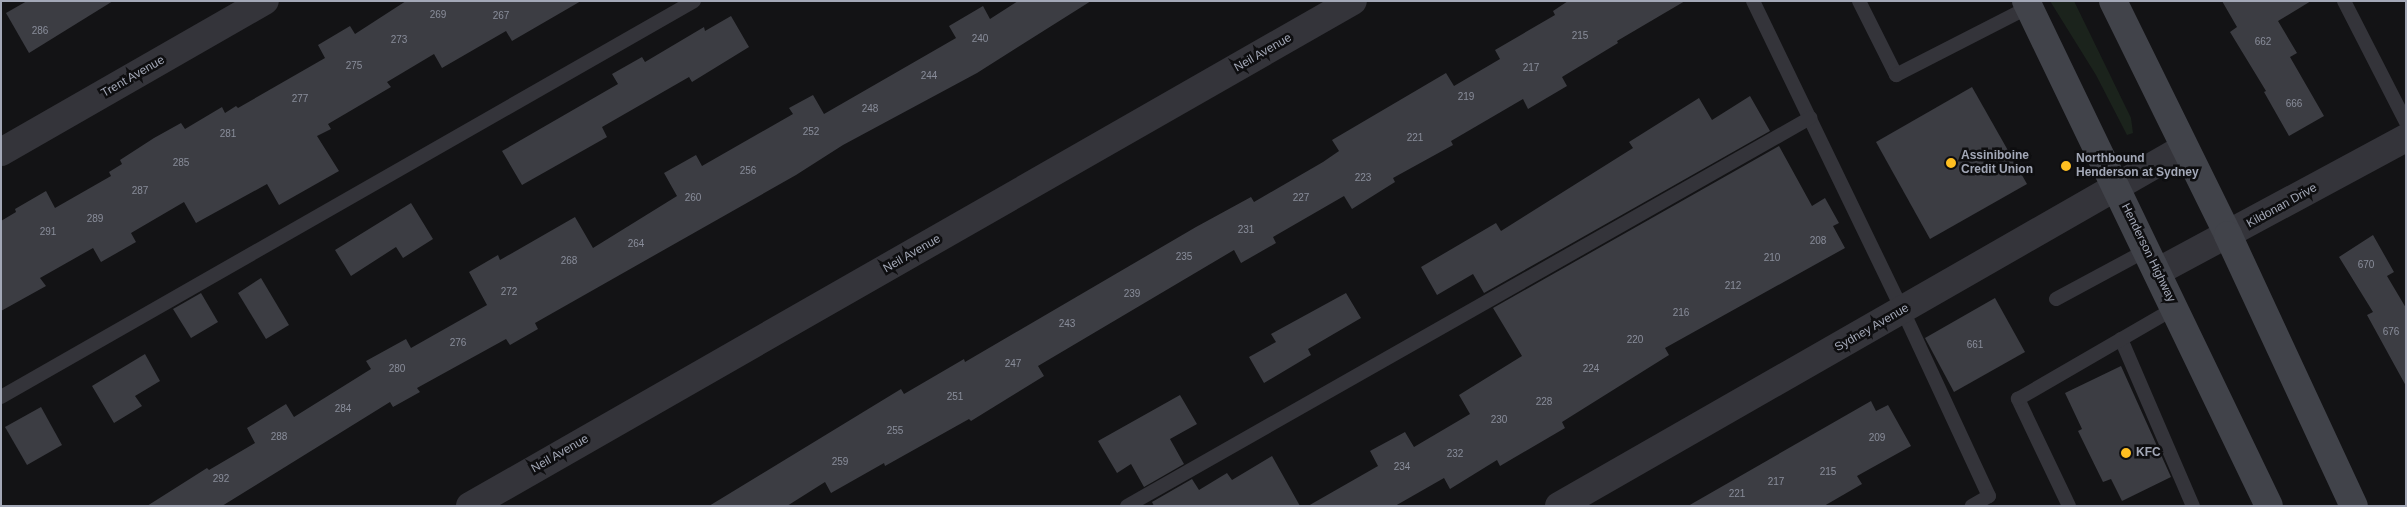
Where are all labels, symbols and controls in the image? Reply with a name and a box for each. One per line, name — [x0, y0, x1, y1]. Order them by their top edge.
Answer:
house number: 269 — [430, 9, 446, 21]
house number: 267 — [493, 10, 509, 22]
house number: 286 — [32, 25, 48, 37]
house number: 215 — [1572, 30, 1588, 42]
street label: Neil Avenue — [1231, 31, 1295, 75]
house number: 240 — [972, 33, 988, 45]
house number: 273 — [391, 34, 407, 46]
house number: 662 — [2255, 36, 2271, 48]
street label: Trent Avenue — [98, 53, 168, 101]
house number: 275 — [346, 60, 362, 72]
house number: 217 — [1523, 62, 1539, 74]
house number: 244 — [921, 70, 937, 82]
house number: 219 — [1458, 91, 1474, 103]
house number: 277 — [292, 93, 308, 105]
house number: 666 — [2286, 98, 2302, 110]
house number: 248 — [862, 103, 878, 115]
house number: 252 — [803, 126, 819, 138]
house number: 281 — [220, 128, 236, 140]
house number: 221 — [1407, 132, 1423, 144]
place label: Assiniboine Credit Union — [1961, 149, 2033, 177]
place label: Northbound Henderson at Sydney — [2076, 152, 2199, 180]
house number: 285 — [173, 157, 189, 169]
marker: Assiniboine Credit Union — [1945, 157, 1957, 169]
marker: Northbound Henderson at Sydney — [2060, 160, 2072, 172]
house number: 256 — [740, 165, 756, 177]
house number: 223 — [1355, 172, 1371, 184]
street label: Kildonan Drive — [2244, 181, 2320, 231]
house number: 287 — [132, 185, 148, 197]
house number: 260 — [685, 192, 701, 204]
house number: 227 — [1293, 192, 1309, 204]
street label: Henderson Highway — [2118, 201, 2178, 305]
house number: 289 — [87, 213, 103, 225]
house number: 231 — [1238, 224, 1254, 236]
house number: 291 — [40, 226, 56, 238]
street label: Neil Avenue — [880, 232, 944, 276]
house number: 208 — [1810, 235, 1826, 247]
house number: 264 — [628, 238, 644, 250]
house number: 235 — [1176, 251, 1192, 263]
house number: 210 — [1764, 252, 1780, 264]
house number: 268 — [561, 255, 577, 267]
house number: 670 — [2358, 259, 2374, 271]
house number: 212 — [1725, 280, 1741, 292]
house number: 272 — [501, 286, 517, 298]
house number: 239 — [1124, 288, 1140, 300]
street label: Sydney Avenue — [1832, 301, 1912, 355]
house number: 216 — [1673, 307, 1689, 319]
house number: 243 — [1059, 318, 1075, 330]
house number: 676 — [2383, 326, 2399, 338]
house number: 220 — [1627, 334, 1643, 346]
house number: 276 — [450, 337, 466, 349]
house number: 661 — [1967, 339, 1983, 351]
house number: 247 — [1005, 358, 1021, 370]
house number: 280 — [389, 363, 405, 375]
house number: 224 — [1583, 363, 1599, 375]
house number: 251 — [947, 391, 963, 403]
house number: 228 — [1536, 396, 1552, 408]
house number: 284 — [335, 403, 351, 415]
house number: 230 — [1491, 414, 1507, 426]
house number: 255 — [887, 425, 903, 437]
house number: 288 — [271, 431, 287, 443]
street label: Neil Avenue — [528, 432, 592, 476]
house number: 209 — [1869, 432, 1885, 444]
place label: KFC — [2136, 446, 2161, 460]
marker: KFC — [2120, 447, 2132, 459]
house number: 232 — [1447, 448, 1463, 460]
house number: 259 — [832, 456, 848, 468]
house number: 234 — [1394, 461, 1410, 473]
house number: 215 — [1820, 466, 1836, 478]
house number: 292 — [213, 473, 229, 485]
house number: 217 — [1768, 476, 1784, 488]
house number: 221 — [1729, 488, 1745, 500]

